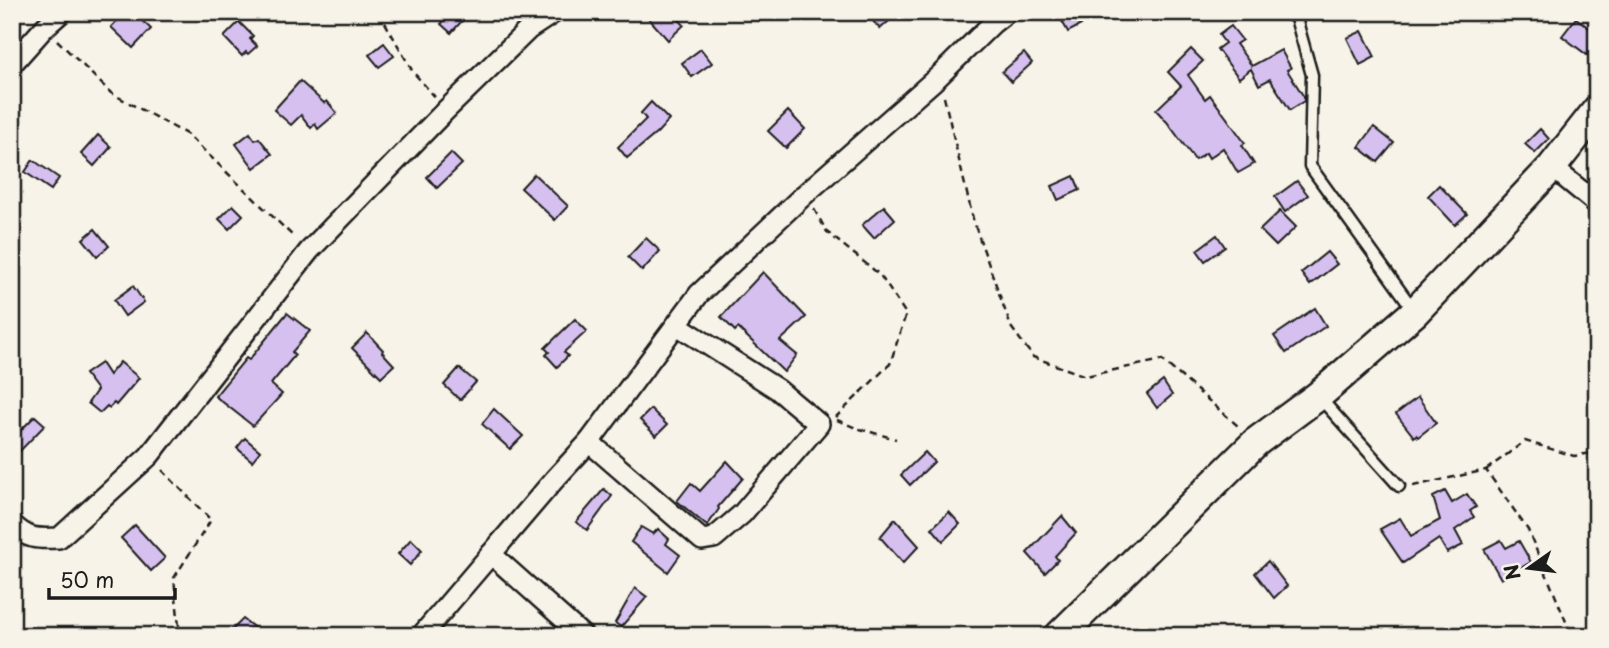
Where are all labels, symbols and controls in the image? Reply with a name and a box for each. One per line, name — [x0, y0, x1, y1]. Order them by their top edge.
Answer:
north arrow — [1494, 532, 1564, 602]
scale bar — [49, 557, 175, 601]
text: N — [1496, 562, 1527, 583]
text: 50 m — [60, 563, 114, 595]

